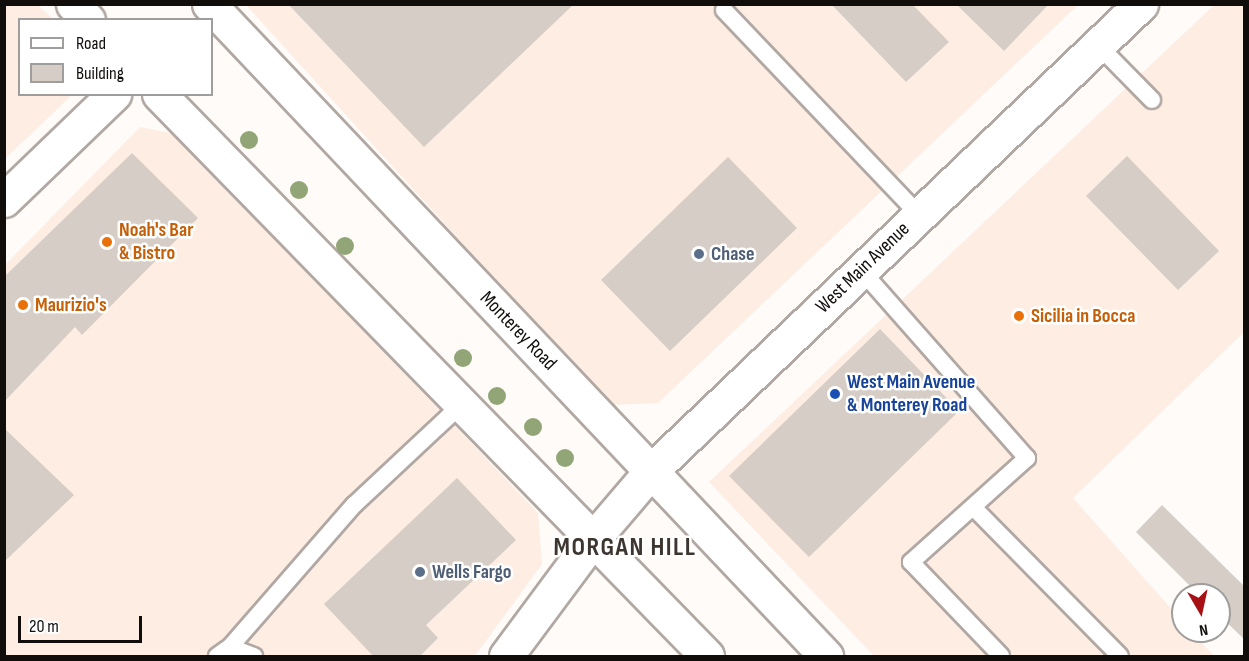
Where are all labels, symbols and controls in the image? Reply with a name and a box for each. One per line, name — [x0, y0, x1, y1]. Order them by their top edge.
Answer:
legend — [18, 18, 213, 96]
text: Road — [76, 33, 106, 54]
text: Building — [76, 63, 124, 84]
street label: West Main Avenue — [811, 217, 915, 319]
place label: Noah's Bar & Bistro — [119, 219, 193, 266]
marker: Noah's Bar & Bistro — [100, 235, 114, 249]
place label: Chase — [711, 242, 755, 266]
marker: Chase — [692, 247, 706, 261]
street label: Monterey Road — [474, 287, 562, 375]
place label: Maurizio's — [35, 293, 107, 317]
marker: Maurizio's — [16, 298, 30, 312]
place label: Sicilia in Bocca — [1031, 304, 1135, 328]
marker: Sicilia in Bocca — [1012, 309, 1026, 323]
place label: West Main Avenue & Monterey Road — [847, 371, 975, 418]
marker: West Main Avenue & Monterey Road — [828, 387, 842, 401]
district label: MORGAN HILL — [554, 532, 696, 564]
place label: Wells Fargo — [432, 560, 512, 584]
marker: Wells Fargo — [413, 565, 427, 579]
north arrow — [1171, 583, 1231, 643]
scale bar — [21, 604, 146, 642]
text: 20 m — [29, 616, 59, 637]
text: N — [1198, 619, 1209, 639]

